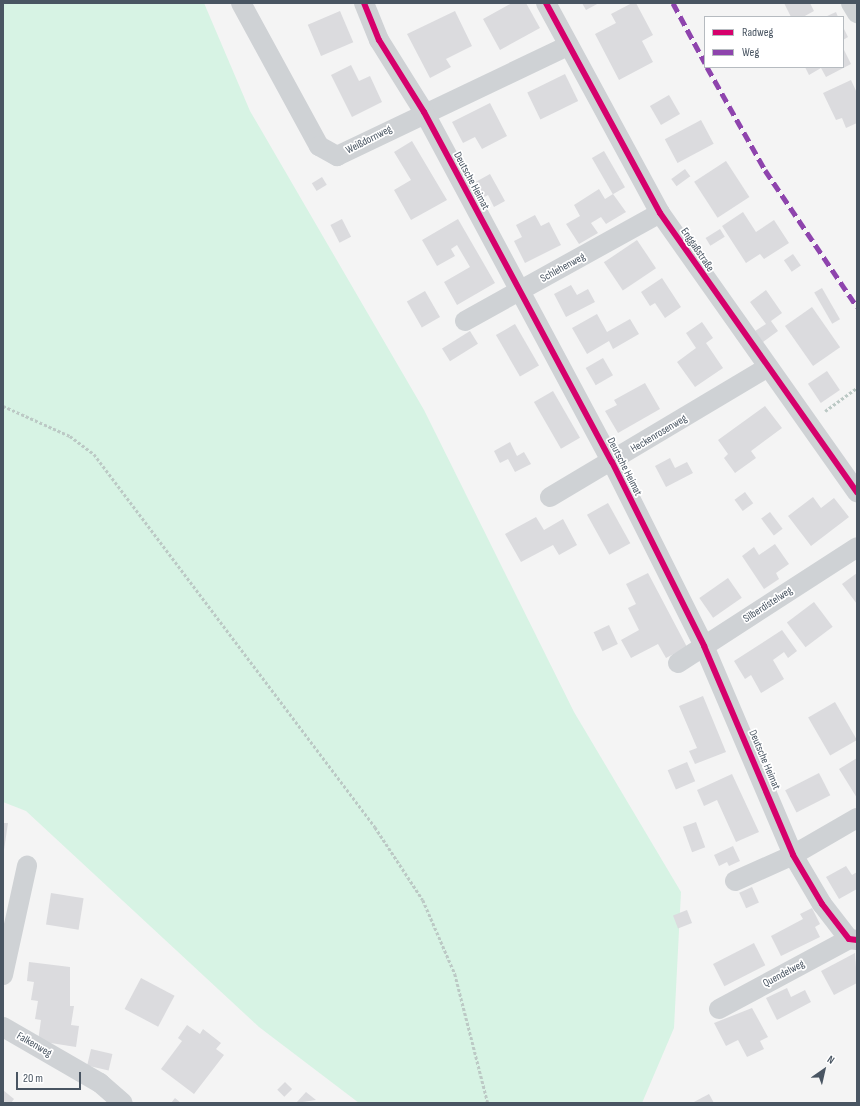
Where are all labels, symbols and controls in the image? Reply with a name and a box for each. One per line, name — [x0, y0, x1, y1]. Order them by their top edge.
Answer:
legend — [704, 16, 844, 68]
text: Radweg — [742, 25, 773, 40]
text: Weg — [742, 45, 759, 60]
street label: Weißdornweg — [344, 123, 394, 157]
street label: Deutsche Heimat — [450, 150, 492, 212]
street label: Enggaßstraße — [677, 225, 717, 275]
street label: Schlehenweg — [538, 250, 588, 286]
street label: Heckenrosenweg — [629, 412, 689, 456]
street label: Deutsche Heimat — [604, 436, 644, 498]
street label: Silberdistelweg — [741, 584, 795, 626]
street label: Deutsche Heimat — [745, 728, 783, 792]
street label: Quendelweg — [761, 958, 807, 990]
street label: Falkenweg — [14, 1030, 54, 1060]
north arrow — [804, 1050, 844, 1090]
text: N — [825, 1053, 837, 1067]
scale bar — [18, 1064, 83, 1090]
text: 20 m — [23, 1071, 43, 1086]

